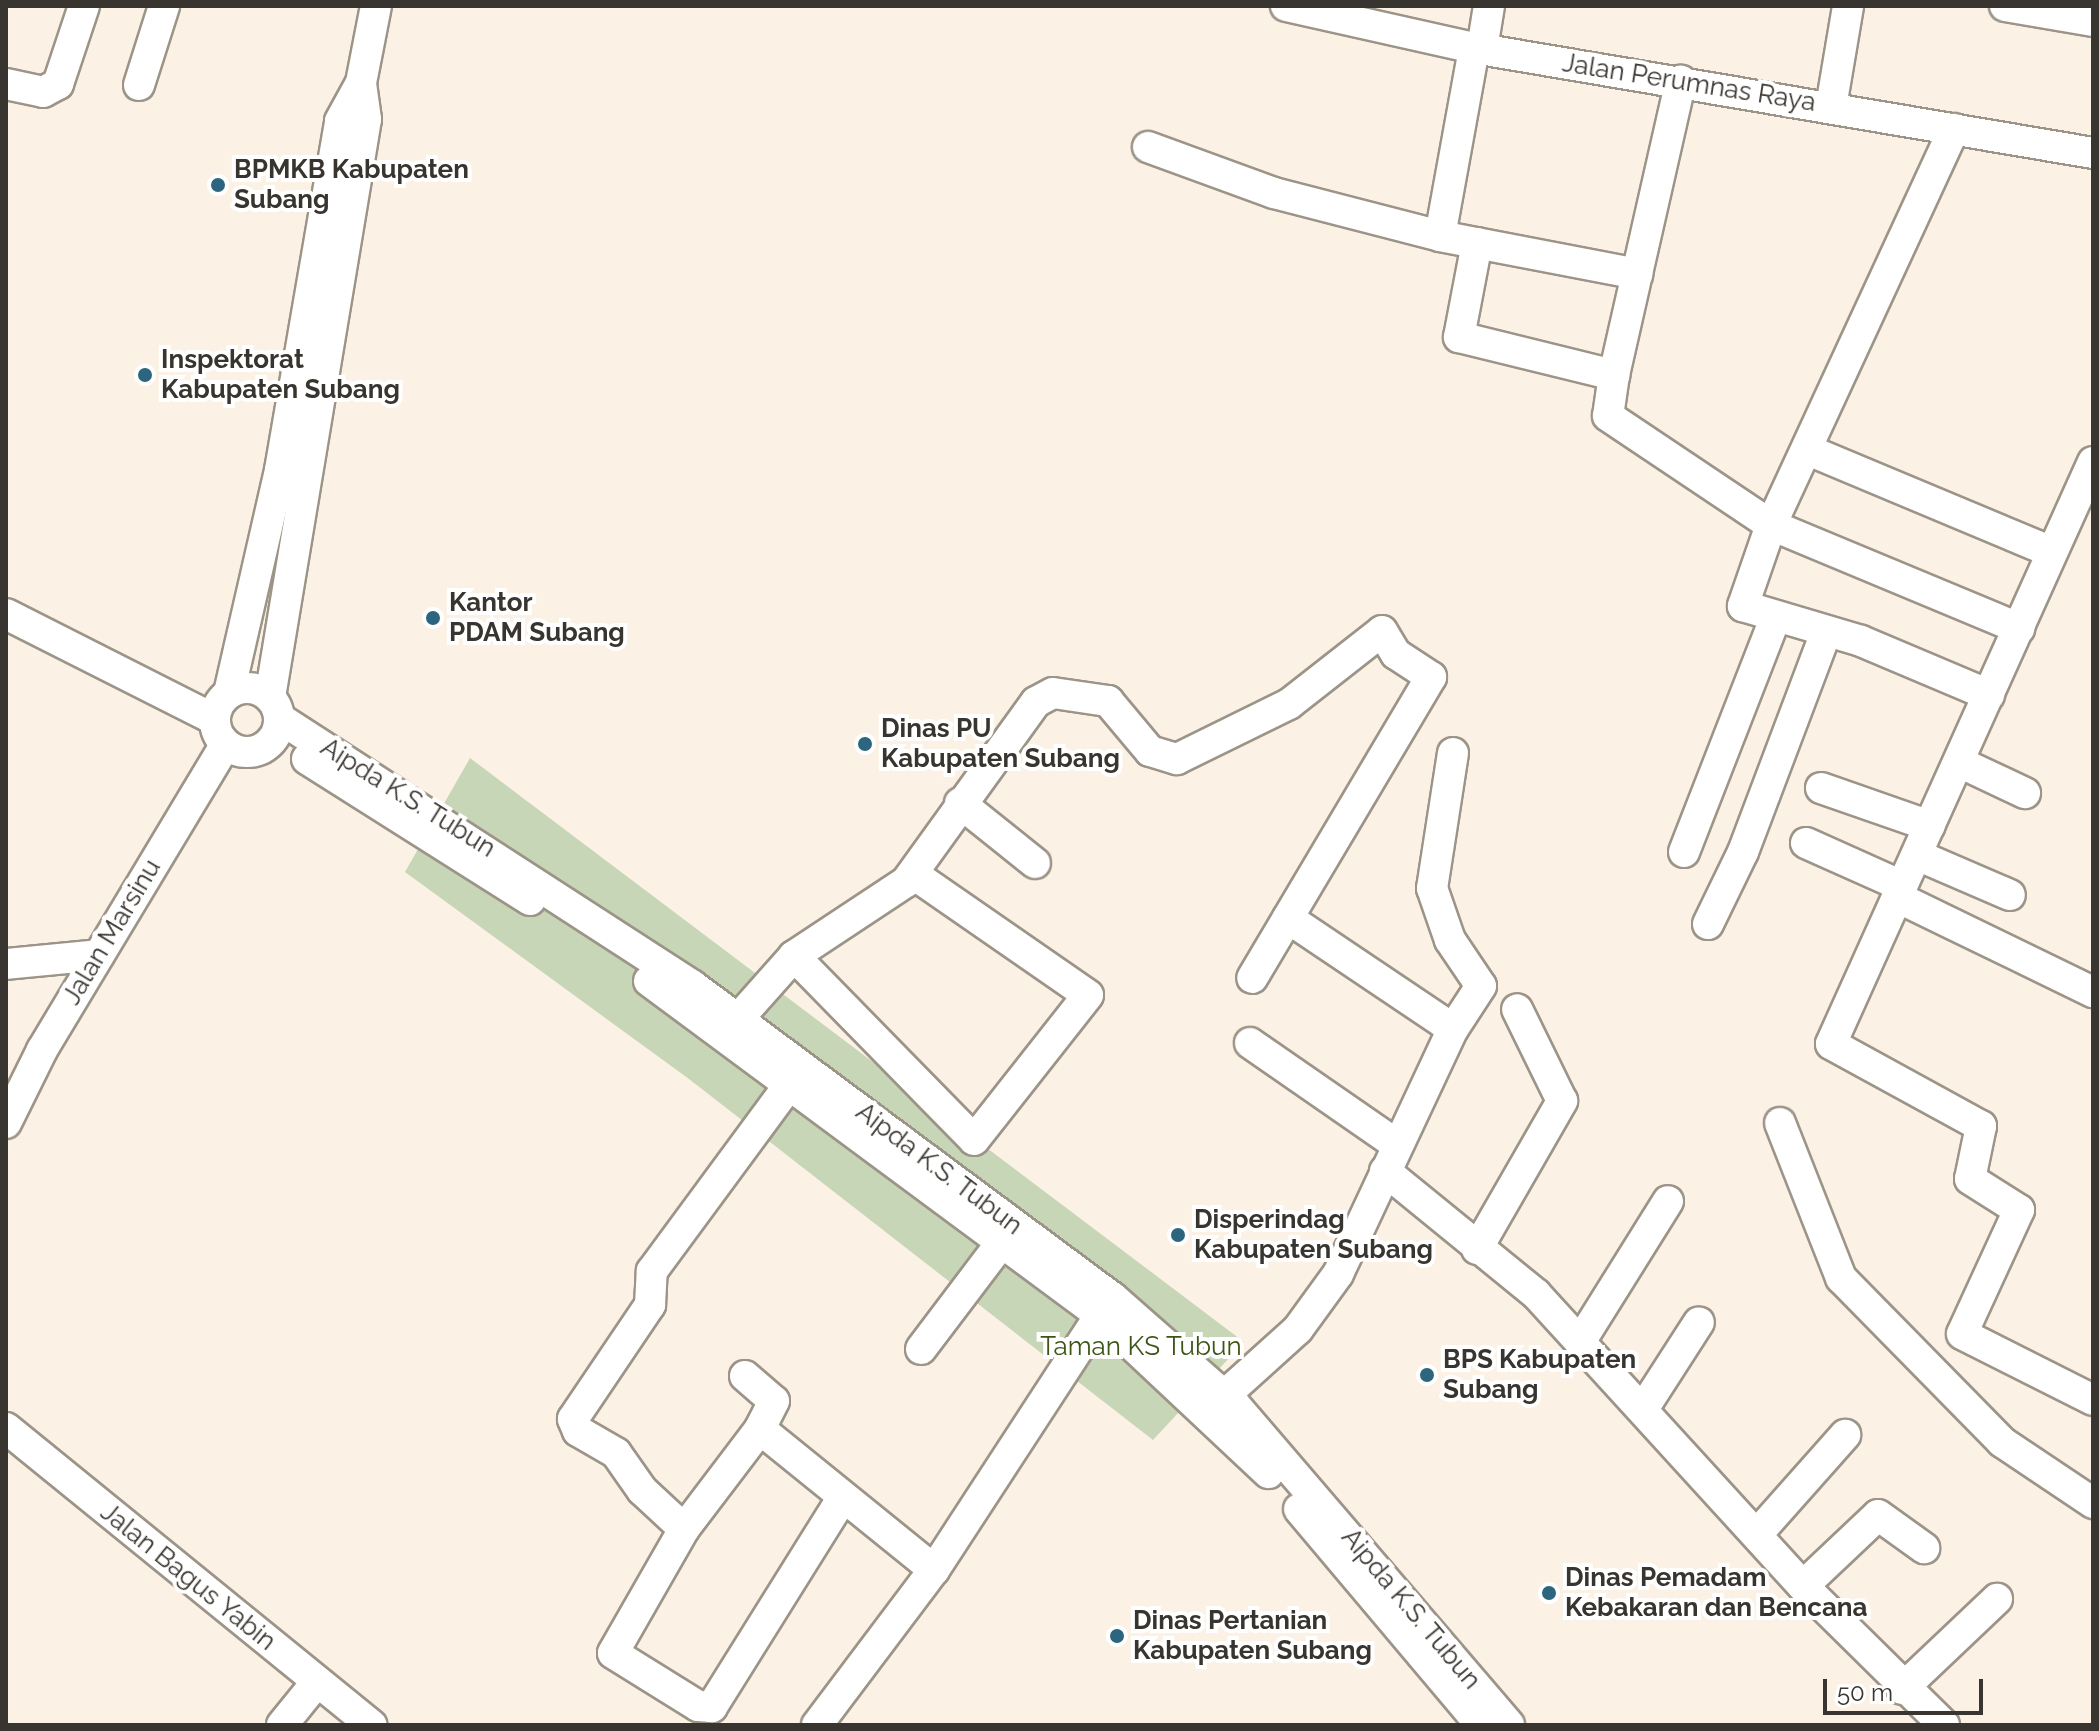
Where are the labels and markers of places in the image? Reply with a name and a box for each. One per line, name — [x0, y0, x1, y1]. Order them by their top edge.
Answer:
place label: BPMKB Kabupaten Subang — [234, 154, 469, 216]
marker: BPMKB Kabupaten Subang — [209, 176, 227, 194]
place label: Inspektorat Kabupaten Subang — [161, 344, 400, 406]
marker: Inspektorat Kabupaten Subang — [136, 366, 154, 384]
place label: Kantor PDAM Subang — [449, 587, 625, 648]
marker: Kantor PDAM Subang — [424, 609, 442, 627]
place label: Dinas PU Kabupaten Subang — [881, 713, 1120, 774]
marker: Dinas PU Kabupaten Subang — [856, 735, 874, 753]
place label: Disperindag Kabupaten Subang — [1194, 1204, 1433, 1266]
marker: Disperindag Kabupaten Subang — [1169, 1226, 1187, 1244]
place label: BPS Kabupaten Subang — [1443, 1344, 1636, 1406]
marker: BPS Kabupaten Subang — [1418, 1366, 1436, 1384]
place label: Dinas Pemadam Kebakaran dan Bencana — [1565, 1562, 1867, 1624]
marker: Dinas Pemadam Kebakaran dan Bencana — [1540, 1584, 1558, 1602]
place label: Dinas Pertanian Kabupaten Subang — [1133, 1605, 1372, 1666]
marker: Dinas Pertanian Kabupaten Subang — [1108, 1627, 1126, 1645]

